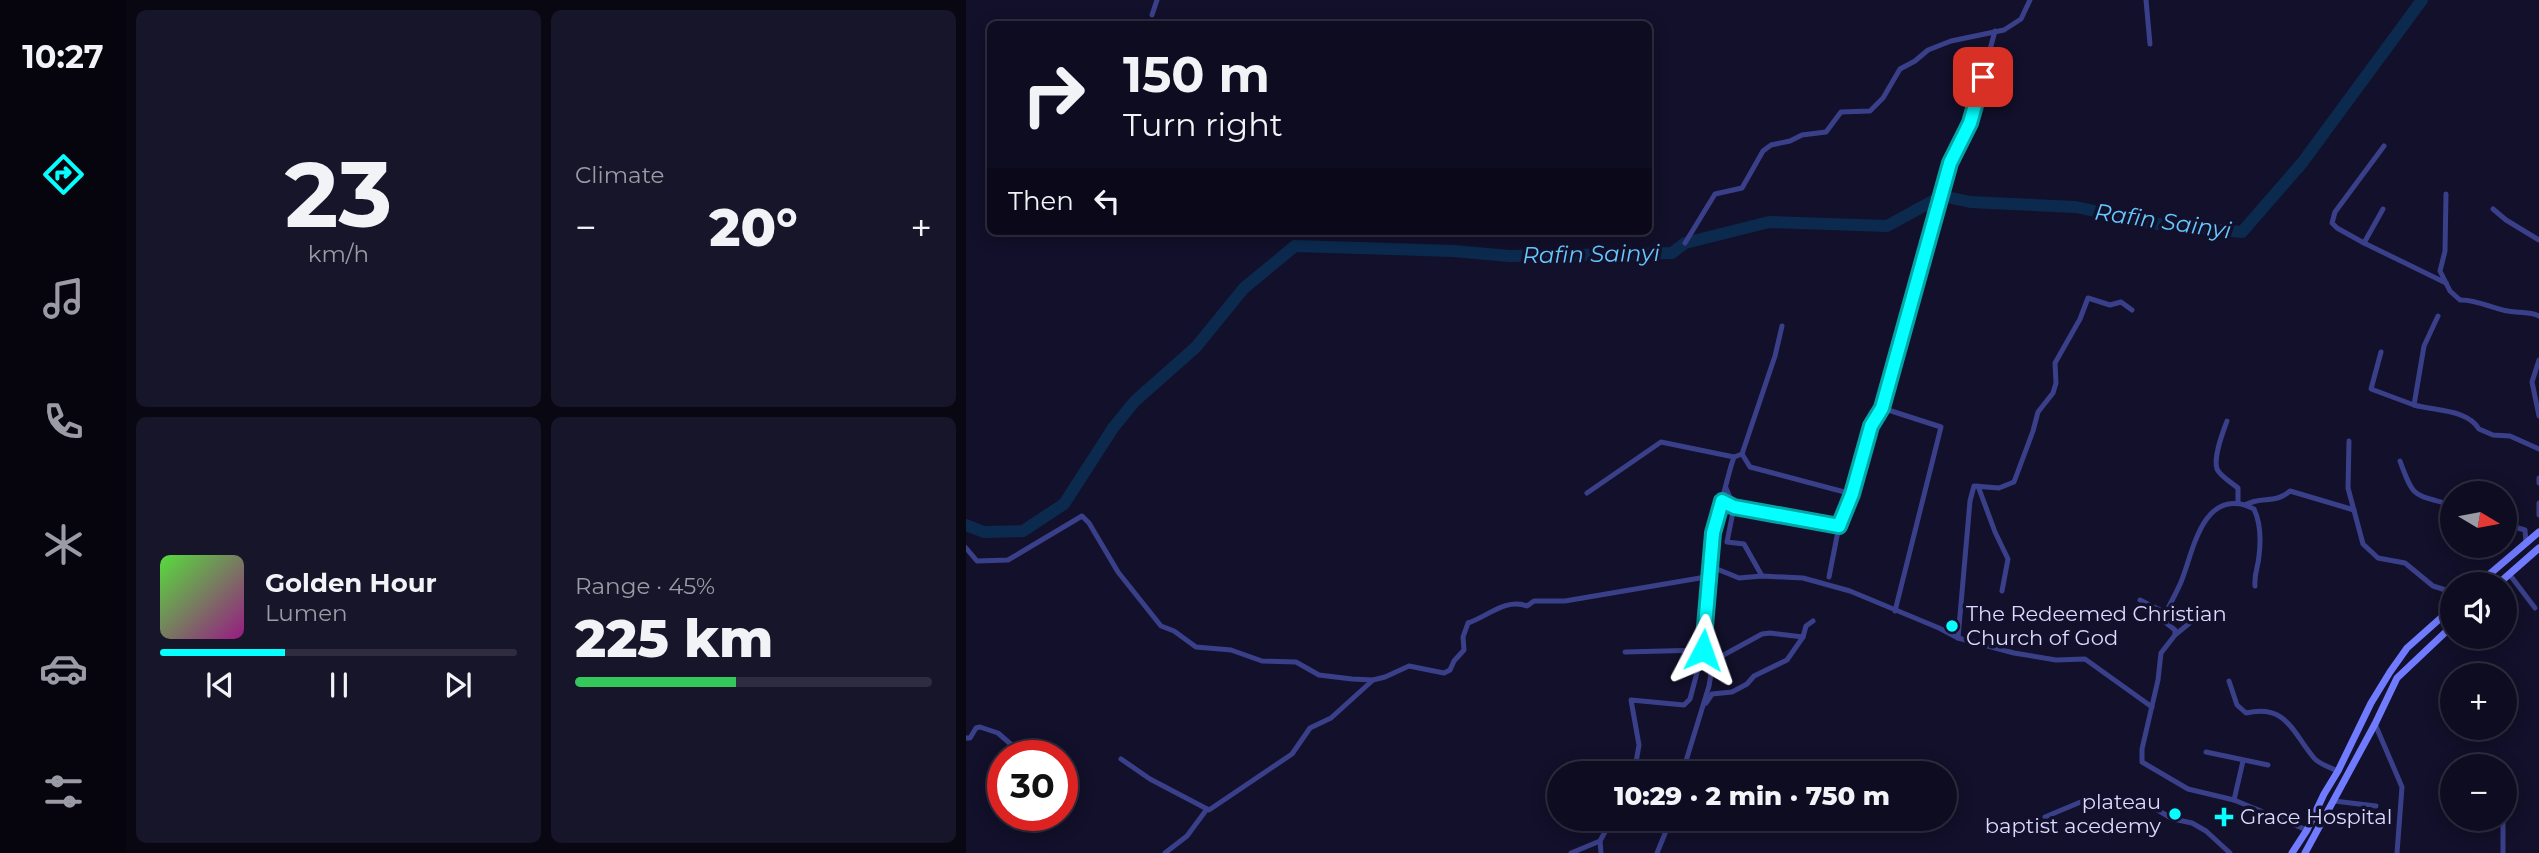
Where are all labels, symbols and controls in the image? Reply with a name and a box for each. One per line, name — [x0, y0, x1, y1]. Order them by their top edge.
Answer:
text: 10:27 — [22, 37, 104, 76]
text: 150 m — [1123, 45, 1270, 104]
pin — [1953, 47, 2013, 107]
icon: right — [1008, 49, 1099, 140]
icon: arrive — [1964, 58, 2002, 96]
text: Turn right — [1123, 105, 1283, 144]
text: 23 — [285, 139, 392, 250]
icon: directions — [39, 150, 88, 199]
text: Climate — [575, 161, 664, 189]
icon: left — [1088, 182, 1126, 220]
text: Then — [1008, 185, 1074, 217]
text: 20° — [709, 196, 798, 259]
water label: Rafin Sainyi — [2093, 198, 2234, 245]
text: − — [575, 204, 597, 251]
text: + — [910, 204, 932, 251]
water label: Rafin Sainyi — [1522, 239, 1661, 269]
text: km/h — [308, 240, 369, 268]
icon: music — [39, 274, 88, 323]
icon: phone — [39, 397, 88, 446]
north arrow — [2440, 481, 2516, 558]
map controls — [2440, 481, 2517, 831]
icon: climate — [39, 520, 88, 569]
text: Golden Hour — [265, 567, 437, 599]
text: Range · 45% — [575, 572, 715, 600]
button: sound — [2440, 572, 2517, 649]
text: Lumen — [265, 599, 348, 627]
place label: The Redeemed Christian Church of God — [1966, 601, 2227, 650]
text: 225 km — [575, 607, 773, 670]
position arrow — [1666, 613, 1740, 687]
marker: The Redeemed Christian Church of God — [1944, 618, 1960, 634]
icon: car — [39, 644, 88, 693]
button: + — [2440, 663, 2517, 740]
icon: previous — [201, 666, 239, 704]
icon: pause — [320, 666, 358, 704]
icon: next — [439, 666, 477, 704]
speed limit sign: 30 — [987, 740, 1078, 831]
button: − — [2440, 754, 2517, 831]
icon: filters — [39, 767, 88, 816]
text: 10:29 · 2 min · 750 m — [1614, 780, 1890, 812]
place label: plateau baptist acedemy — [1985, 789, 2162, 838]
place label: Grace Hospital — [2240, 804, 2392, 829]
marker: plateau baptist acedemy — [2167, 806, 2183, 822]
marker: Grace Hospital — [2214, 807, 2234, 827]

